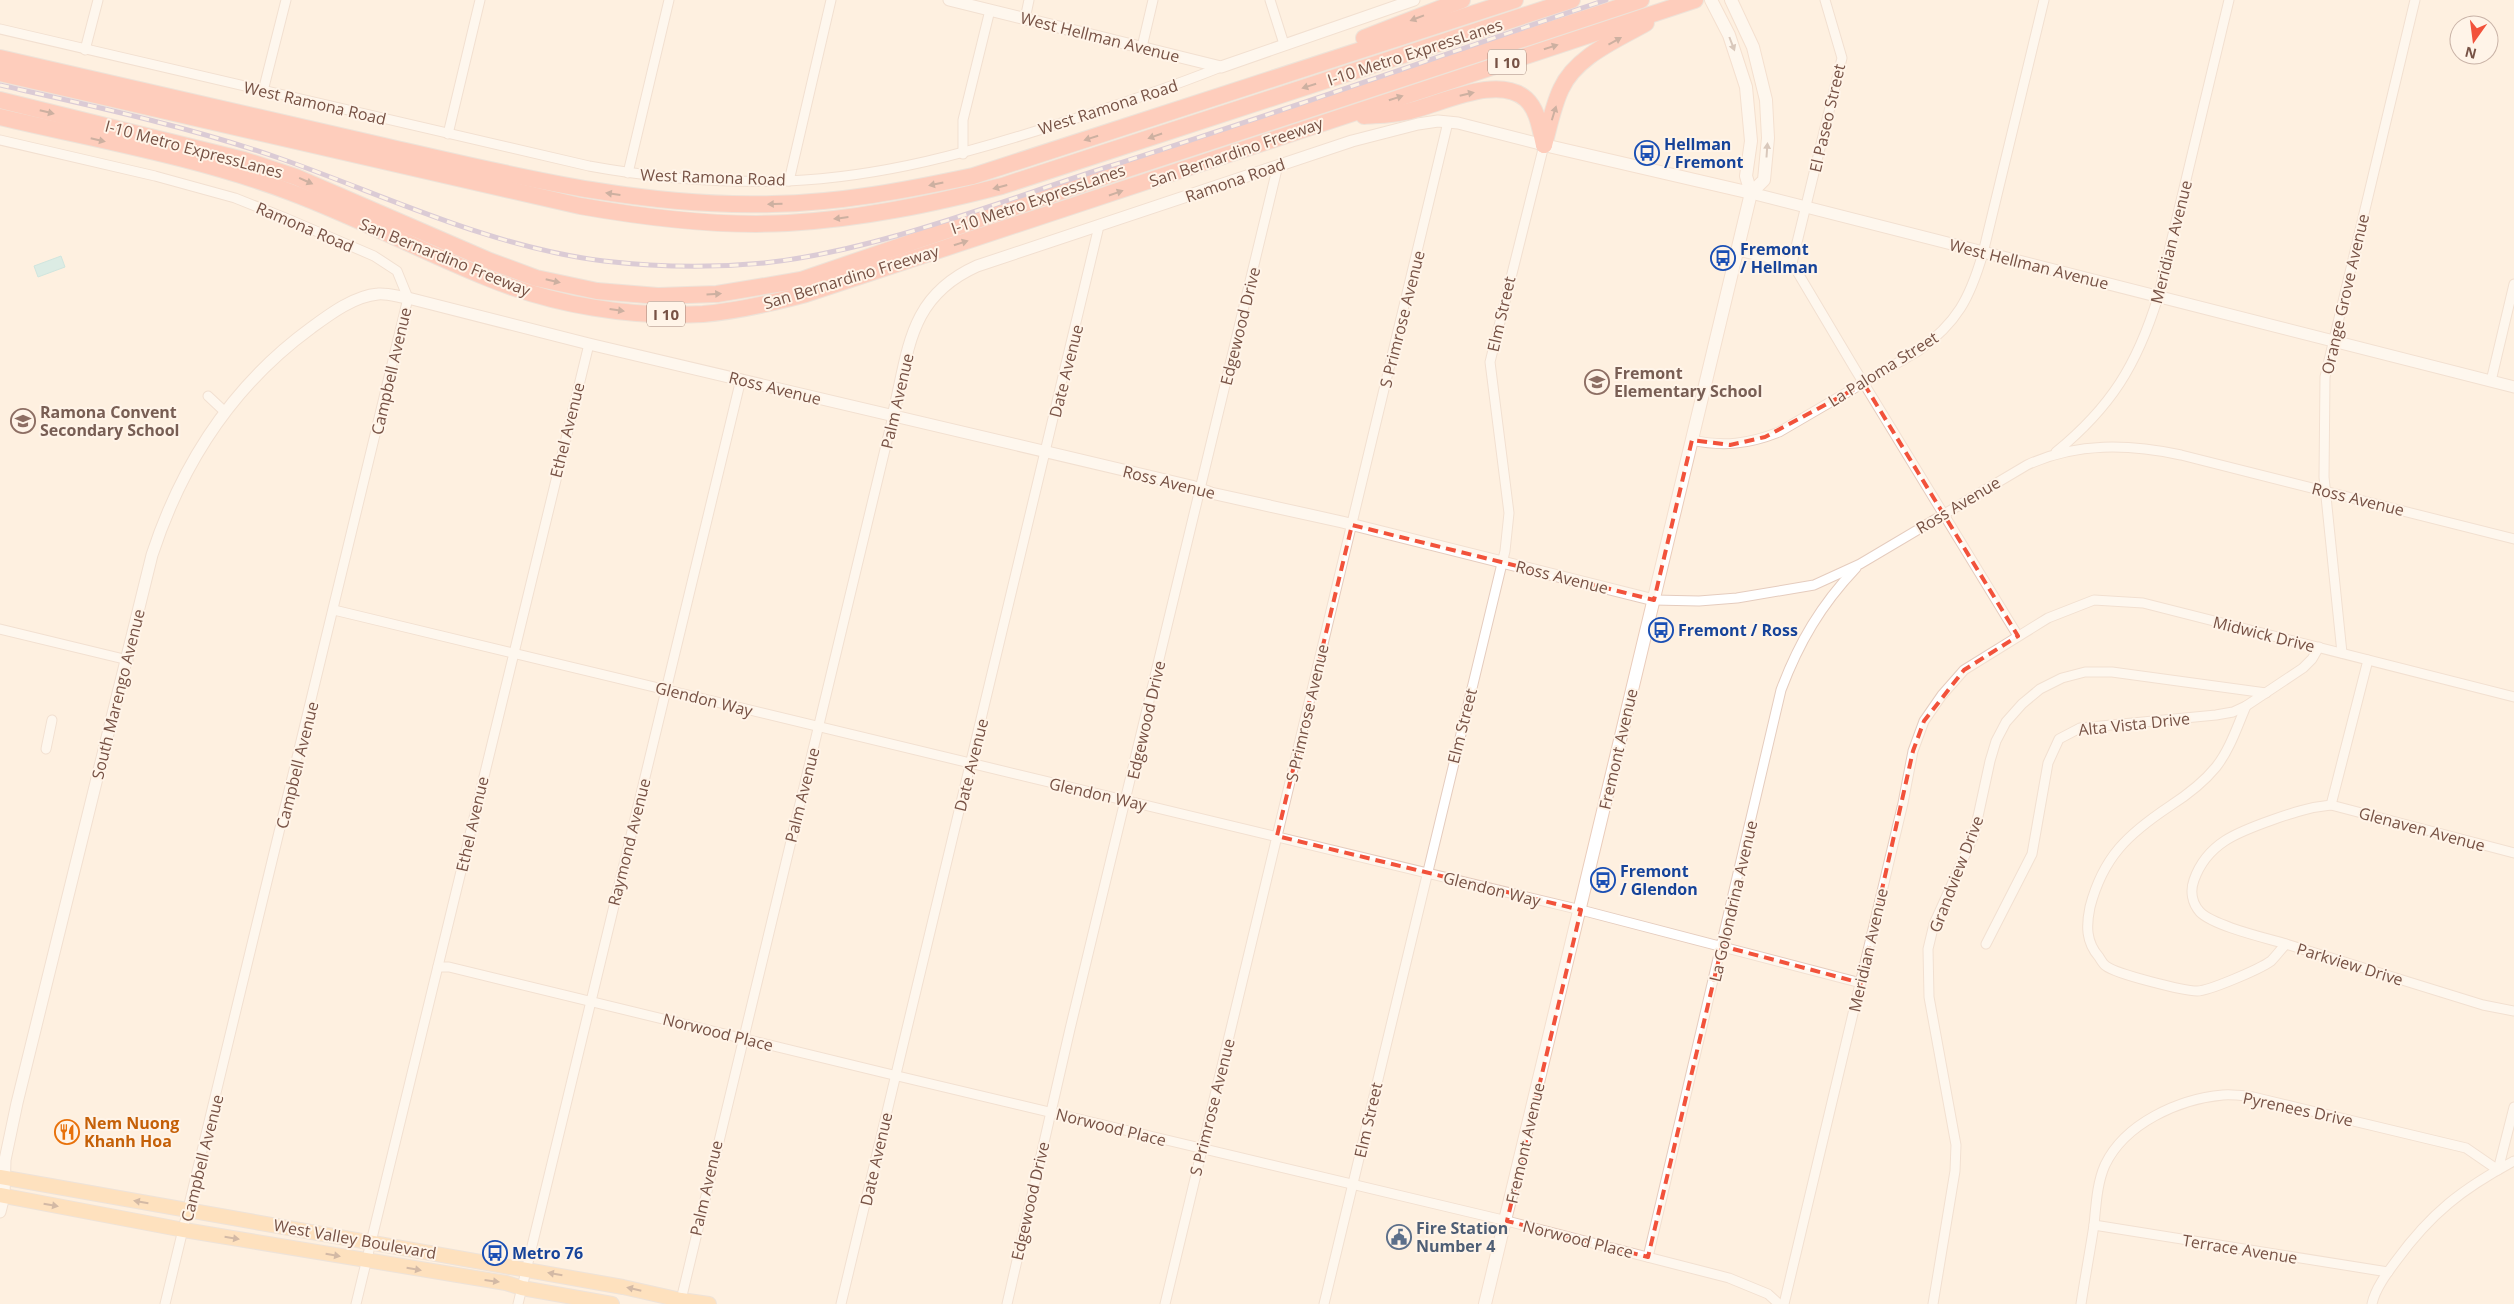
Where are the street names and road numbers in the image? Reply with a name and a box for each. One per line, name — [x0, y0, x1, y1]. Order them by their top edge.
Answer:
street label: West Hellman Avenue — [1018, 7, 1182, 67]
street label: I-10 Metro ExpressLanes — [1325, 13, 1505, 91]
road number: I 10 — [1488, 50, 1526, 74]
street label: El Paseo Street — [1804, 61, 1850, 174]
street label: West Ramona Road — [1035, 74, 1181, 140]
street label: West Ramona Road — [242, 76, 388, 130]
street label: San Bernardino Freeway — [1146, 112, 1327, 192]
street label: I-10 Metro ExpressLanes — [103, 115, 285, 183]
street label: Ramona Road — [1182, 153, 1288, 207]
street label: I-10 Metro ExpressLanes — [948, 159, 1128, 239]
street label: West Ramona Road — [640, 163, 786, 191]
street label: Meridian Avenue — [2145, 178, 2197, 306]
street label: Ramona Road — [253, 197, 357, 257]
street label: Orange Grove Avenue — [2316, 212, 2374, 376]
street label: San Bernardino Freeway — [356, 213, 535, 302]
street label: West Hellman Avenue — [1947, 234, 2111, 294]
street label: San Bernardino Freeway — [761, 240, 942, 314]
street label: S Primrose Avenue — [1374, 248, 1430, 390]
street label: Edgewood Drive — [1215, 265, 1265, 387]
street label: Elm Street — [1482, 274, 1520, 354]
road number: I 10 — [647, 302, 685, 326]
street label: Campbell Avenue — [366, 305, 416, 437]
street label: Date Avenue — [1044, 322, 1088, 420]
street label: La Paloma Street — [1824, 326, 1943, 412]
street label: Palm Avenue — [875, 351, 919, 451]
street label: Ross Avenue — [726, 366, 824, 410]
street label: Ethel Avenue — [545, 380, 589, 480]
street label: Ross Avenue — [1120, 460, 1218, 504]
street label: Ross Avenue — [1912, 471, 2004, 539]
street label: Ross Avenue — [2309, 477, 2407, 521]
street label: Ross Avenue — [1513, 555, 1611, 599]
street label: South Marengo Avenue — [86, 607, 150, 781]
street label: Midwick Drive — [2211, 611, 2317, 657]
street label: S Primrose Avenue — [1280, 642, 1334, 784]
street label: Edgewood Drive — [1122, 659, 1170, 781]
street label: Glendon Way — [653, 676, 756, 722]
street label: Elm Street — [1442, 686, 1482, 766]
street label: Fremont Avenue — [1593, 686, 1643, 812]
street label: Campbell Avenue — [271, 699, 323, 831]
street label: Alta Vista Drive — [2077, 707, 2191, 741]
street label: Date Avenue — [949, 716, 993, 814]
street label: Palm Avenue — [780, 745, 824, 845]
street label: Glendon Way — [1047, 772, 1150, 816]
street label: Ethel Avenue — [450, 774, 494, 874]
street label: Raymond Avenue — [603, 776, 655, 908]
street label: Glenaven Avenue — [2356, 802, 2488, 856]
street label: Grandview Drive — [1924, 812, 1988, 936]
street label: La Golondrina Avenue — [1704, 818, 1762, 984]
street label: Glendon Way — [1441, 866, 1544, 912]
street label: Meridian Avenue — [1843, 886, 1893, 1014]
street label: Parkview Drive — [2294, 937, 2406, 991]
street label: Norwood Place — [661, 1008, 775, 1056]
street label: S Primrose Avenue — [1184, 1036, 1240, 1178]
street label: Elm Street — [1349, 1080, 1387, 1160]
street label: Fremont Avenue — [1500, 1080, 1550, 1206]
street label: Pyrenees Drive — [2241, 1087, 2355, 1131]
street label: Campbell Avenue — [176, 1092, 228, 1224]
street label: Norwood Place — [1054, 1103, 1168, 1151]
street label: Date Avenue — [855, 1110, 897, 1208]
street label: Palm Avenue — [684, 1138, 728, 1238]
street label: Edgewood Drive — [1006, 1140, 1054, 1262]
street label: West Valley Boulevard — [272, 1214, 438, 1264]
street label: Norwood Place — [1521, 1215, 1635, 1263]
street label: Terrace Avenue — [2181, 1229, 2299, 1269]

